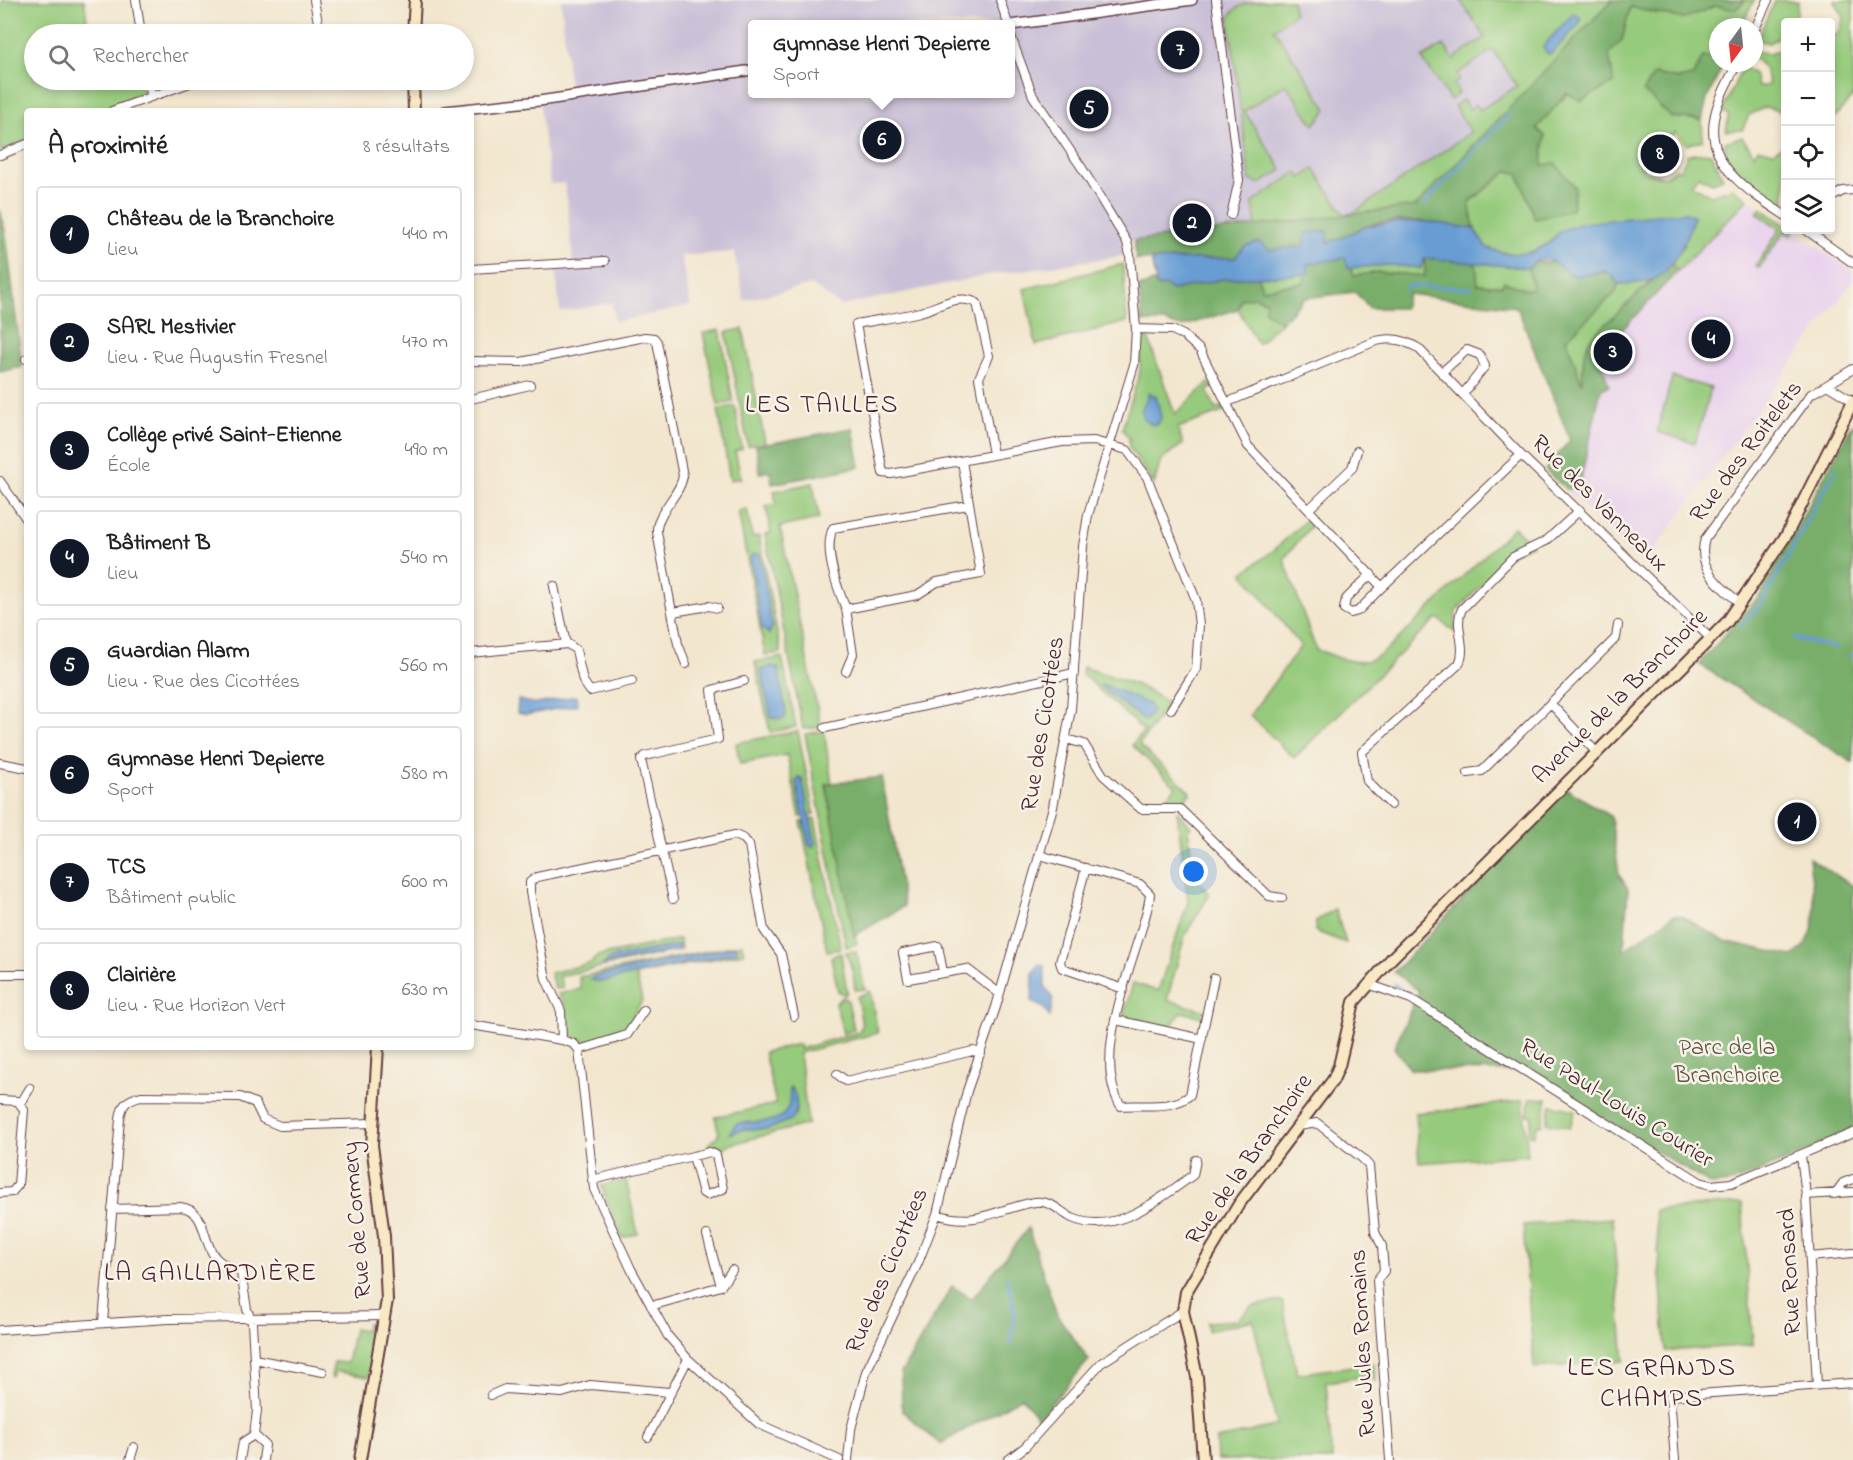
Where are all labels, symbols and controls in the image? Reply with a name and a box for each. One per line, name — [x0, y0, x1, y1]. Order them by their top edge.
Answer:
north arrow — [1709, 18, 1763, 72]
map controls — [1781, 18, 1835, 234]
button: + — [1781, 18, 1835, 72]
popup — [748, 20, 1015, 98]
search box — [24, 24, 474, 90]
pin: 7 — [1160, 28, 1200, 72]
text: Gymnase Henri Depierre — [773, 29, 990, 61]
icon: search — [45, 41, 78, 74]
text: Rechercher — [93, 41, 189, 73]
text: Sport — [773, 61, 820, 90]
button: − — [1781, 72, 1835, 126]
pin: 5 — [1070, 86, 1108, 132]
pin: 6 — [862, 118, 902, 162]
button: locate — [1781, 126, 1835, 180]
text: À proximité — [48, 128, 168, 166]
pin: 8 — [1640, 132, 1680, 176]
text: 8 résultats — [363, 133, 450, 162]
button: layers — [1781, 180, 1835, 234]
pin: 2 — [1172, 200, 1212, 246]
text: Château de la Branchoire — [107, 204, 334, 236]
text: 1 — [66, 220, 73, 249]
text: 440 m — [402, 220, 448, 249]
text: Lieu — [107, 236, 138, 265]
text: SARL Mestivier — [107, 312, 235, 344]
pin: 4 — [1692, 316, 1730, 362]
text: 2 — [65, 328, 74, 357]
text: 470 m — [402, 328, 448, 357]
pin: 3 — [1594, 330, 1632, 374]
text: Lieu · Rue Augustin Fresnel — [107, 344, 327, 373]
street label: Rue des Roitelets — [1682, 374, 1812, 530]
district label: LES TAILLES — [745, 387, 899, 425]
text: Collège privé Saint-Etienne — [107, 420, 342, 452]
street label: Rue des Vanneaux — [1522, 427, 1676, 581]
text: 3 — [65, 436, 74, 465]
text: 490 m — [405, 436, 448, 465]
text: École — [107, 452, 150, 481]
text: Bâtiment B — [107, 528, 211, 560]
text: 4 — [65, 544, 74, 573]
text: 540 m — [399, 544, 448, 573]
text: Lieu — [107, 560, 138, 589]
street label: Avenue de la Branchoire — [1525, 601, 1717, 793]
street label: Rue des Cicottées — [1013, 634, 1075, 814]
text: Guardian Alarm — [107, 636, 250, 668]
text: 5 — [64, 652, 75, 681]
text: 560 m — [399, 652, 448, 681]
text: Lieu · Rue des Cicottées — [107, 668, 300, 697]
text: Gymnase Henri Depierre — [107, 744, 324, 776]
text: 6 — [65, 760, 74, 789]
text: 580 m — [400, 760, 448, 789]
text: Sport — [107, 776, 154, 805]
pin: 1 — [1778, 800, 1816, 844]
text: TCS — [107, 852, 146, 884]
your location — [1179, 857, 1208, 886]
text: 7 — [65, 868, 74, 897]
text: 600 m — [401, 868, 448, 897]
text: Bâtiment public — [107, 884, 236, 913]
text: Clairière — [107, 960, 176, 992]
text: 8 — [66, 976, 73, 1005]
text: 630 m — [402, 976, 448, 1005]
text: Lieu · Rue Horizon Vert — [107, 992, 286, 1021]
street label: Rue Paul-Louis Courier — [1512, 1030, 1720, 1178]
park label: Parc de la Branchoire — [1673, 1031, 1780, 1094]
street label: Rue de la Branchoire — [1178, 1067, 1323, 1253]
street label: Rue de Cormery — [334, 1140, 383, 1300]
street label: Rue des Cicottées — [837, 1183, 939, 1359]
street label: Rue Ronsard — [1770, 1207, 1812, 1337]
street label: Rue Jules Romains — [1342, 1248, 1386, 1438]
district label: LA GAILLARDIÈRE — [104, 1255, 318, 1293]
district label: LES GRANDS CHAMPS — [1567, 1349, 1737, 1419]

